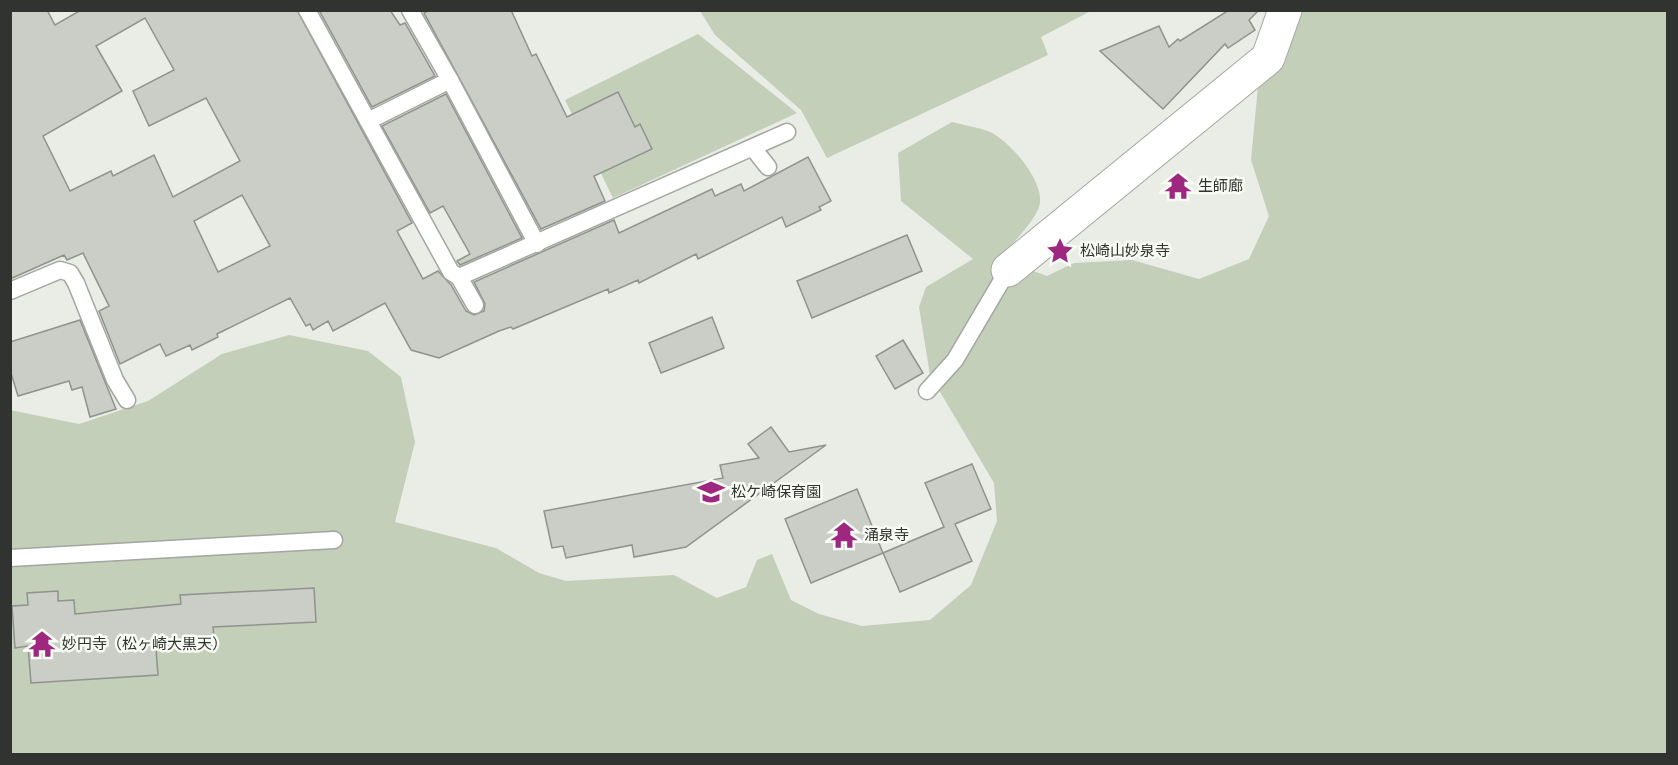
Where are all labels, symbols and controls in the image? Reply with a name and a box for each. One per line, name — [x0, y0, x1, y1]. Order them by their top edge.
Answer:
temple icon: 生師廊 — [1163, 171, 1193, 201]
place label: 生師廊 — [1198, 177, 1243, 195]
place icon: 松崎山妙泉寺 — [1045, 236, 1075, 266]
place label: 松崎山妙泉寺 — [1080, 242, 1170, 260]
school or university icon: 松ケ崎保育園 — [696, 477, 726, 507]
place label: 松ケ崎保育園 — [731, 483, 821, 501]
temple icon: 涌泉寺 — [829, 520, 859, 550]
place label: 涌泉寺 — [864, 526, 909, 544]
temple icon: 妙円寺（松ヶ崎大黒天） — [27, 629, 57, 659]
place label: 妙円寺（松ヶ崎大黒天） — [62, 635, 227, 653]

